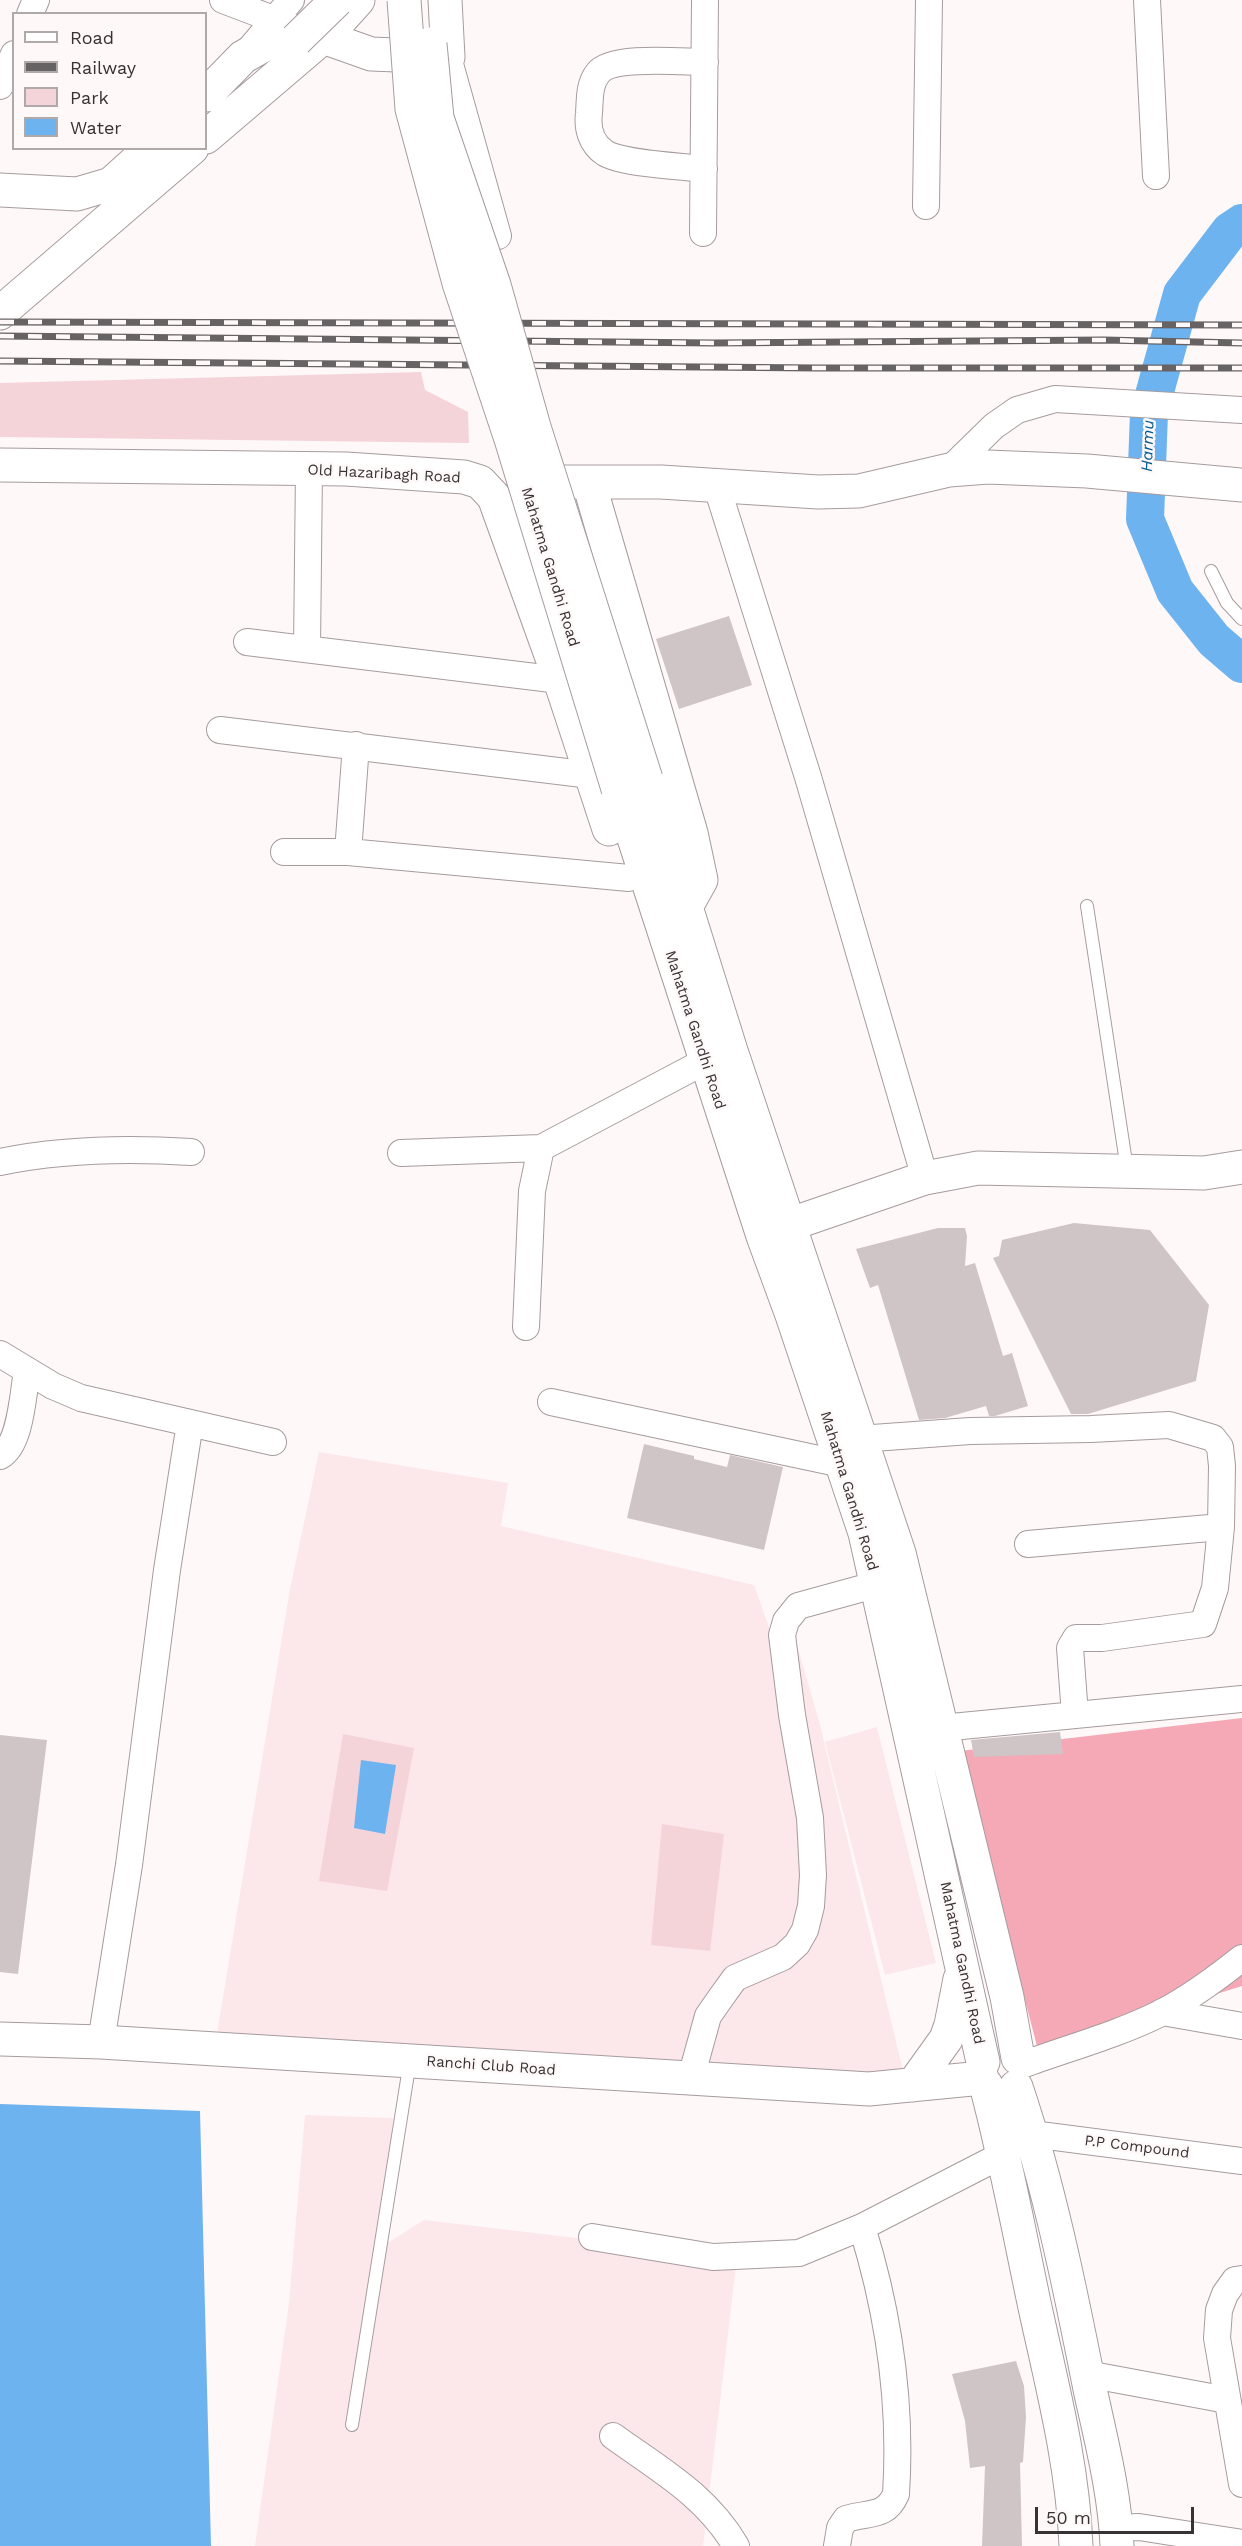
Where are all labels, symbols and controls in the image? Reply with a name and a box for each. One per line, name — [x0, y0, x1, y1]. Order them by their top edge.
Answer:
legend — [12, 12, 207, 150]
text: Road — [70, 27, 114, 48]
text: Railway — [70, 57, 136, 78]
text: Park — [70, 87, 109, 108]
text: Water — [70, 117, 122, 138]
water label: Harmu — [1137, 420, 1159, 472]
street label: Old Hazaribagh Road — [307, 461, 461, 487]
street label: Mahatma Gandhi Road — [517, 485, 583, 649]
street label: Mahatma Gandhi Road — [661, 948, 729, 1112]
street label: Mahatma Gandhi Road — [816, 1409, 882, 1573]
street label: Mahatma Gandhi Road — [936, 1880, 988, 2046]
street label: Ranchi Club Road — [426, 2052, 556, 2080]
street label: P.P Compound — [1084, 2132, 1190, 2162]
scale bar — [1038, 2495, 1197, 2533]
text: 50 m — [1046, 2507, 1091, 2528]

